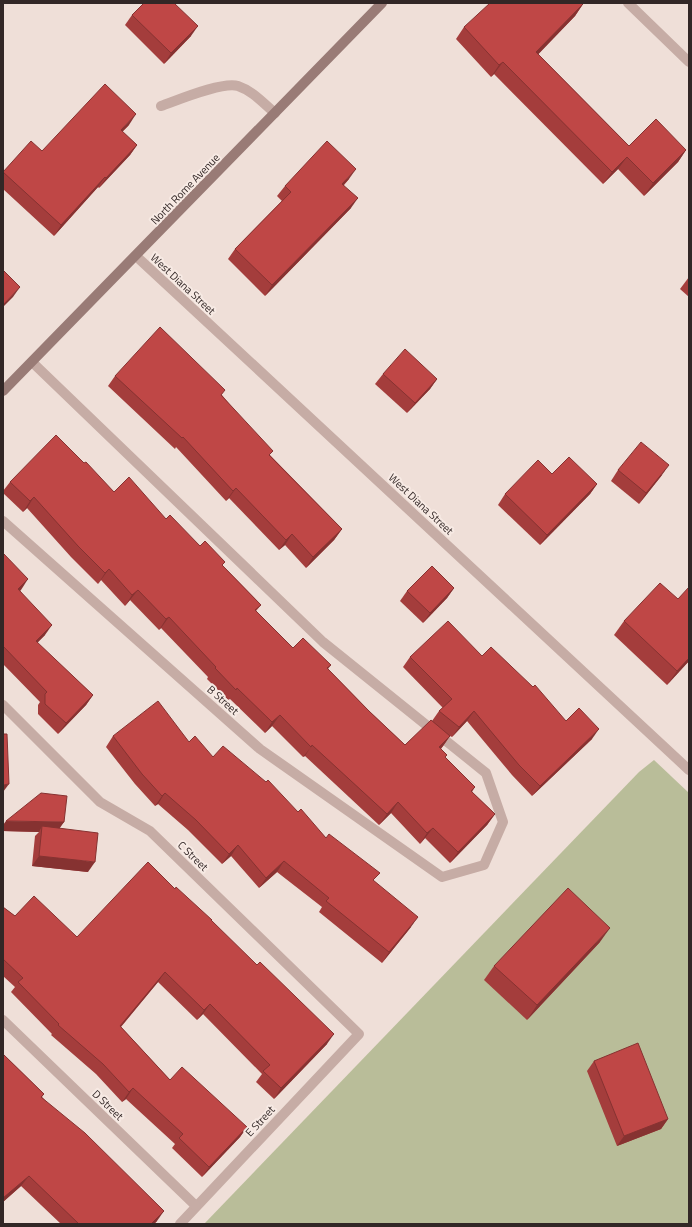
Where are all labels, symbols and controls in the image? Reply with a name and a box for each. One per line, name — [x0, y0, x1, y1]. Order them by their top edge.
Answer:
street label: North Rome Avenue — [147, 150, 223, 228]
street label: West Diana Street — [147, 250, 219, 318]
street label: West Diana Street — [385, 470, 457, 538]
street label: B Street — [204, 681, 242, 719]
street label: C Street — [174, 837, 212, 875]
street label: D Street — [89, 1086, 127, 1124]
street label: E Street — [242, 1102, 279, 1140]

